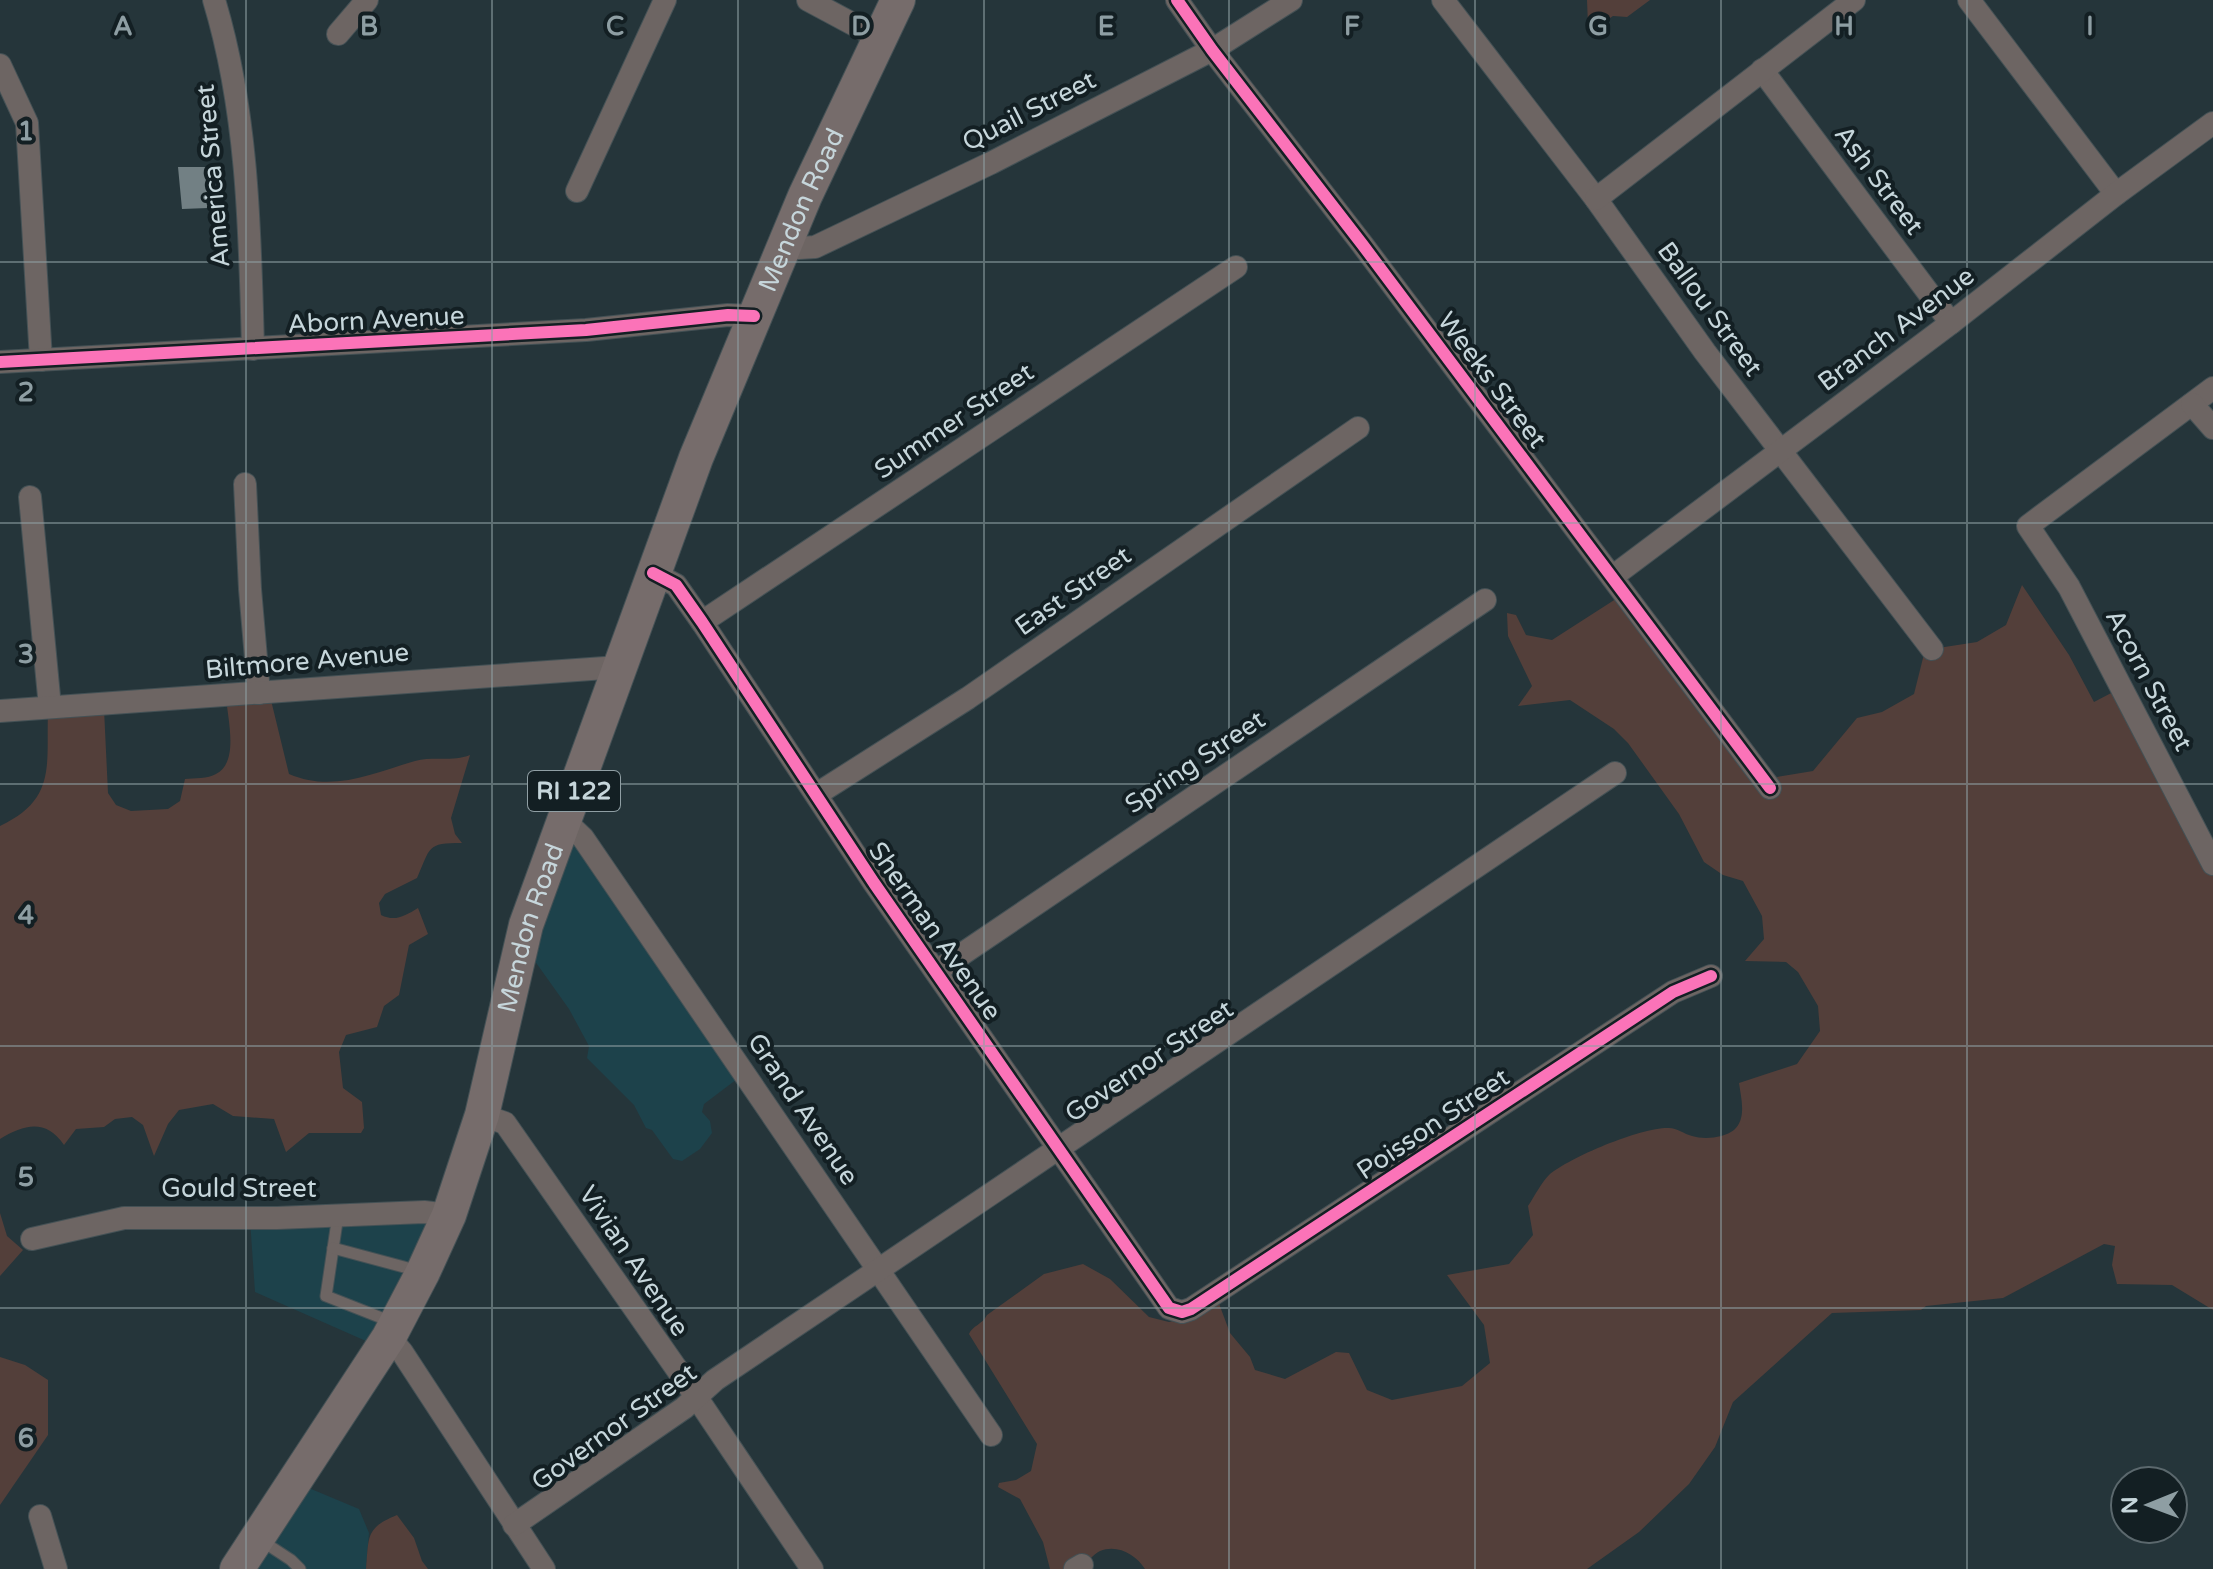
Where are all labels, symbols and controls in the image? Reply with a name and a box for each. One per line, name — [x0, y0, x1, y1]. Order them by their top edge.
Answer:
text: A — [113, 11, 133, 42]
text: B — [360, 11, 378, 42]
text: C — [606, 11, 624, 42]
text: D — [851, 11, 871, 42]
text: E — [1098, 11, 1114, 42]
text: F — [1344, 11, 1360, 42]
text: G — [1588, 11, 1608, 42]
text: H — [1834, 11, 1854, 42]
text: I — [2086, 11, 2094, 42]
street label: Quail Street — [957, 64, 1101, 158]
street label: America Street — [190, 83, 236, 269]
text: 1 — [18, 116, 34, 147]
street label: Ash Street — [1828, 119, 1930, 241]
street label: Mendon Road — [751, 123, 850, 296]
street label: Ballou Street — [1651, 236, 1769, 382]
street label: Branch Avenue — [1812, 260, 1980, 398]
street label: Aborn Avenue — [287, 300, 465, 340]
street label: Weeks Street — [1431, 306, 1553, 454]
street label: Summer Street — [869, 356, 1039, 486]
text: 2 — [18, 377, 34, 408]
street label: East Street — [1009, 540, 1137, 642]
street label: Acorn Street — [2099, 604, 2199, 756]
street label: Biltmore Avenue — [204, 637, 410, 685]
text: 3 — [18, 639, 34, 670]
street label: Spring Street — [1119, 704, 1271, 820]
road number: RI 122 — [528, 771, 620, 811]
street label: Sherman Avenue — [862, 836, 1008, 1026]
street label: Mendon Road — [491, 839, 570, 1016]
text: 4 — [18, 900, 34, 931]
street label: Governor Street — [1059, 993, 1239, 1129]
street label: Grand Avenue — [741, 1027, 865, 1191]
street label: Poisson Street — [1351, 1062, 1515, 1186]
text: 5 — [18, 1162, 34, 1193]
street label: Gould Street — [161, 1173, 317, 1204]
street label: Vivian Avenue — [572, 1180, 696, 1342]
street label: Governor Street — [526, 1357, 703, 1497]
text: 6 — [18, 1423, 34, 1454]
north arrow — [2109, 1465, 2189, 1545]
text: N — [2117, 1496, 2143, 1514]

